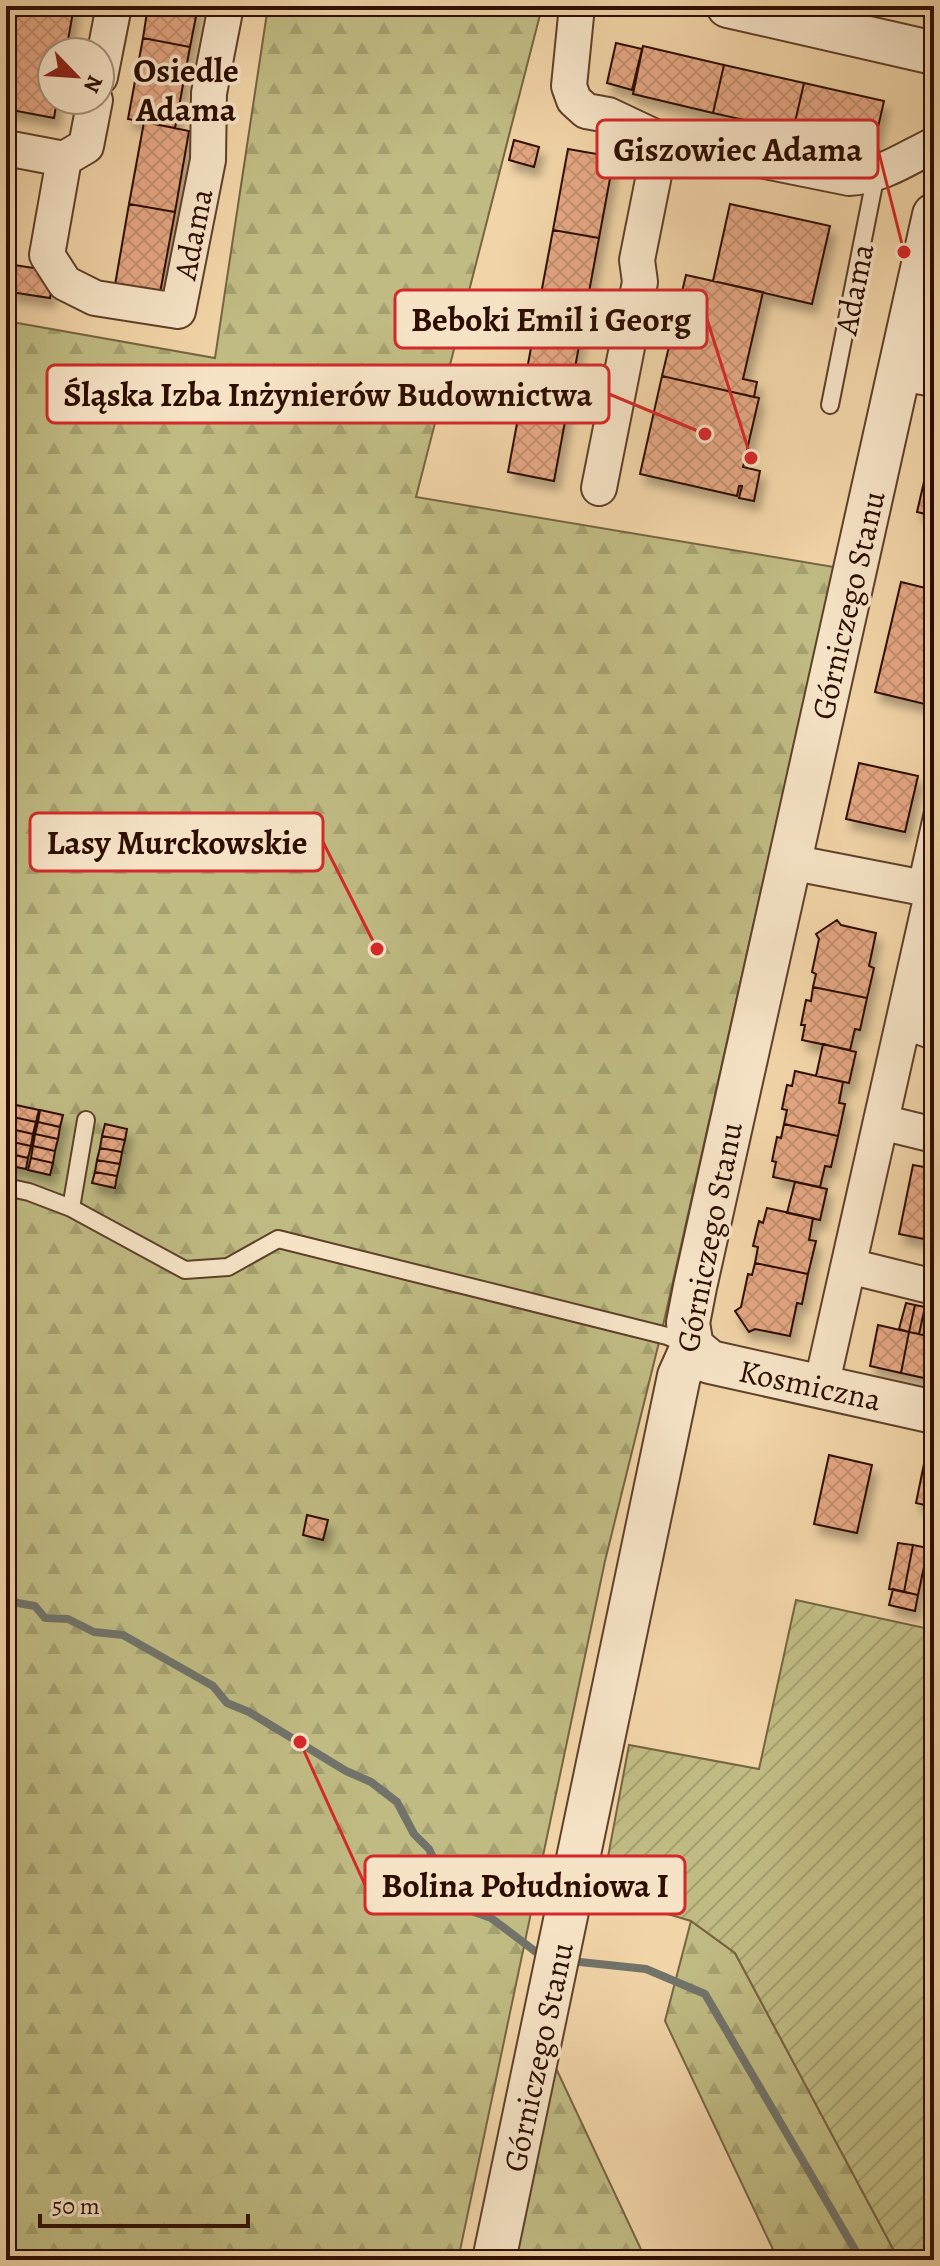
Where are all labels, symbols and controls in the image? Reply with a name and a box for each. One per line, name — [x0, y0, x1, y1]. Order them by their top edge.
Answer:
north arrow — [36, 36, 116, 116]
district label: Osiedle Adama — [133, 47, 239, 133]
text: N — [76, 70, 110, 98]
callout: Giszowiec Adama — [597, 120, 878, 178]
text: Giszowiec Adama — [613, 126, 863, 173]
street label: Adama — [162, 185, 223, 284]
street label: Adama — [823, 240, 884, 339]
callout: Beboki Emil i Georg — [395, 290, 707, 348]
text: Beboki Emil i Georg — [411, 296, 692, 343]
callout: Śląska Izba Inżynierów Budownictwa — [47, 365, 609, 423]
text: Śląska Izba Inżynierów Budownictwa — [63, 371, 593, 418]
street label: Górniczego Stanu — [800, 486, 896, 724]
callout: Lasy Murckowskie — [30, 813, 323, 871]
text: Lasy Murckowskie — [46, 819, 308, 866]
street label: Górniczego Stanu — [665, 1118, 753, 1356]
street label: Kosmiczna — [735, 1348, 885, 1422]
callout: Bolina Południowa I — [365, 1856, 685, 1914]
text: Bolina Południowa I — [381, 1862, 669, 1909]
street label: Górniczego Stanu — [492, 1938, 584, 2176]
scale bar — [40, 2178, 248, 2228]
text: 50 m — [52, 2190, 100, 2222]

